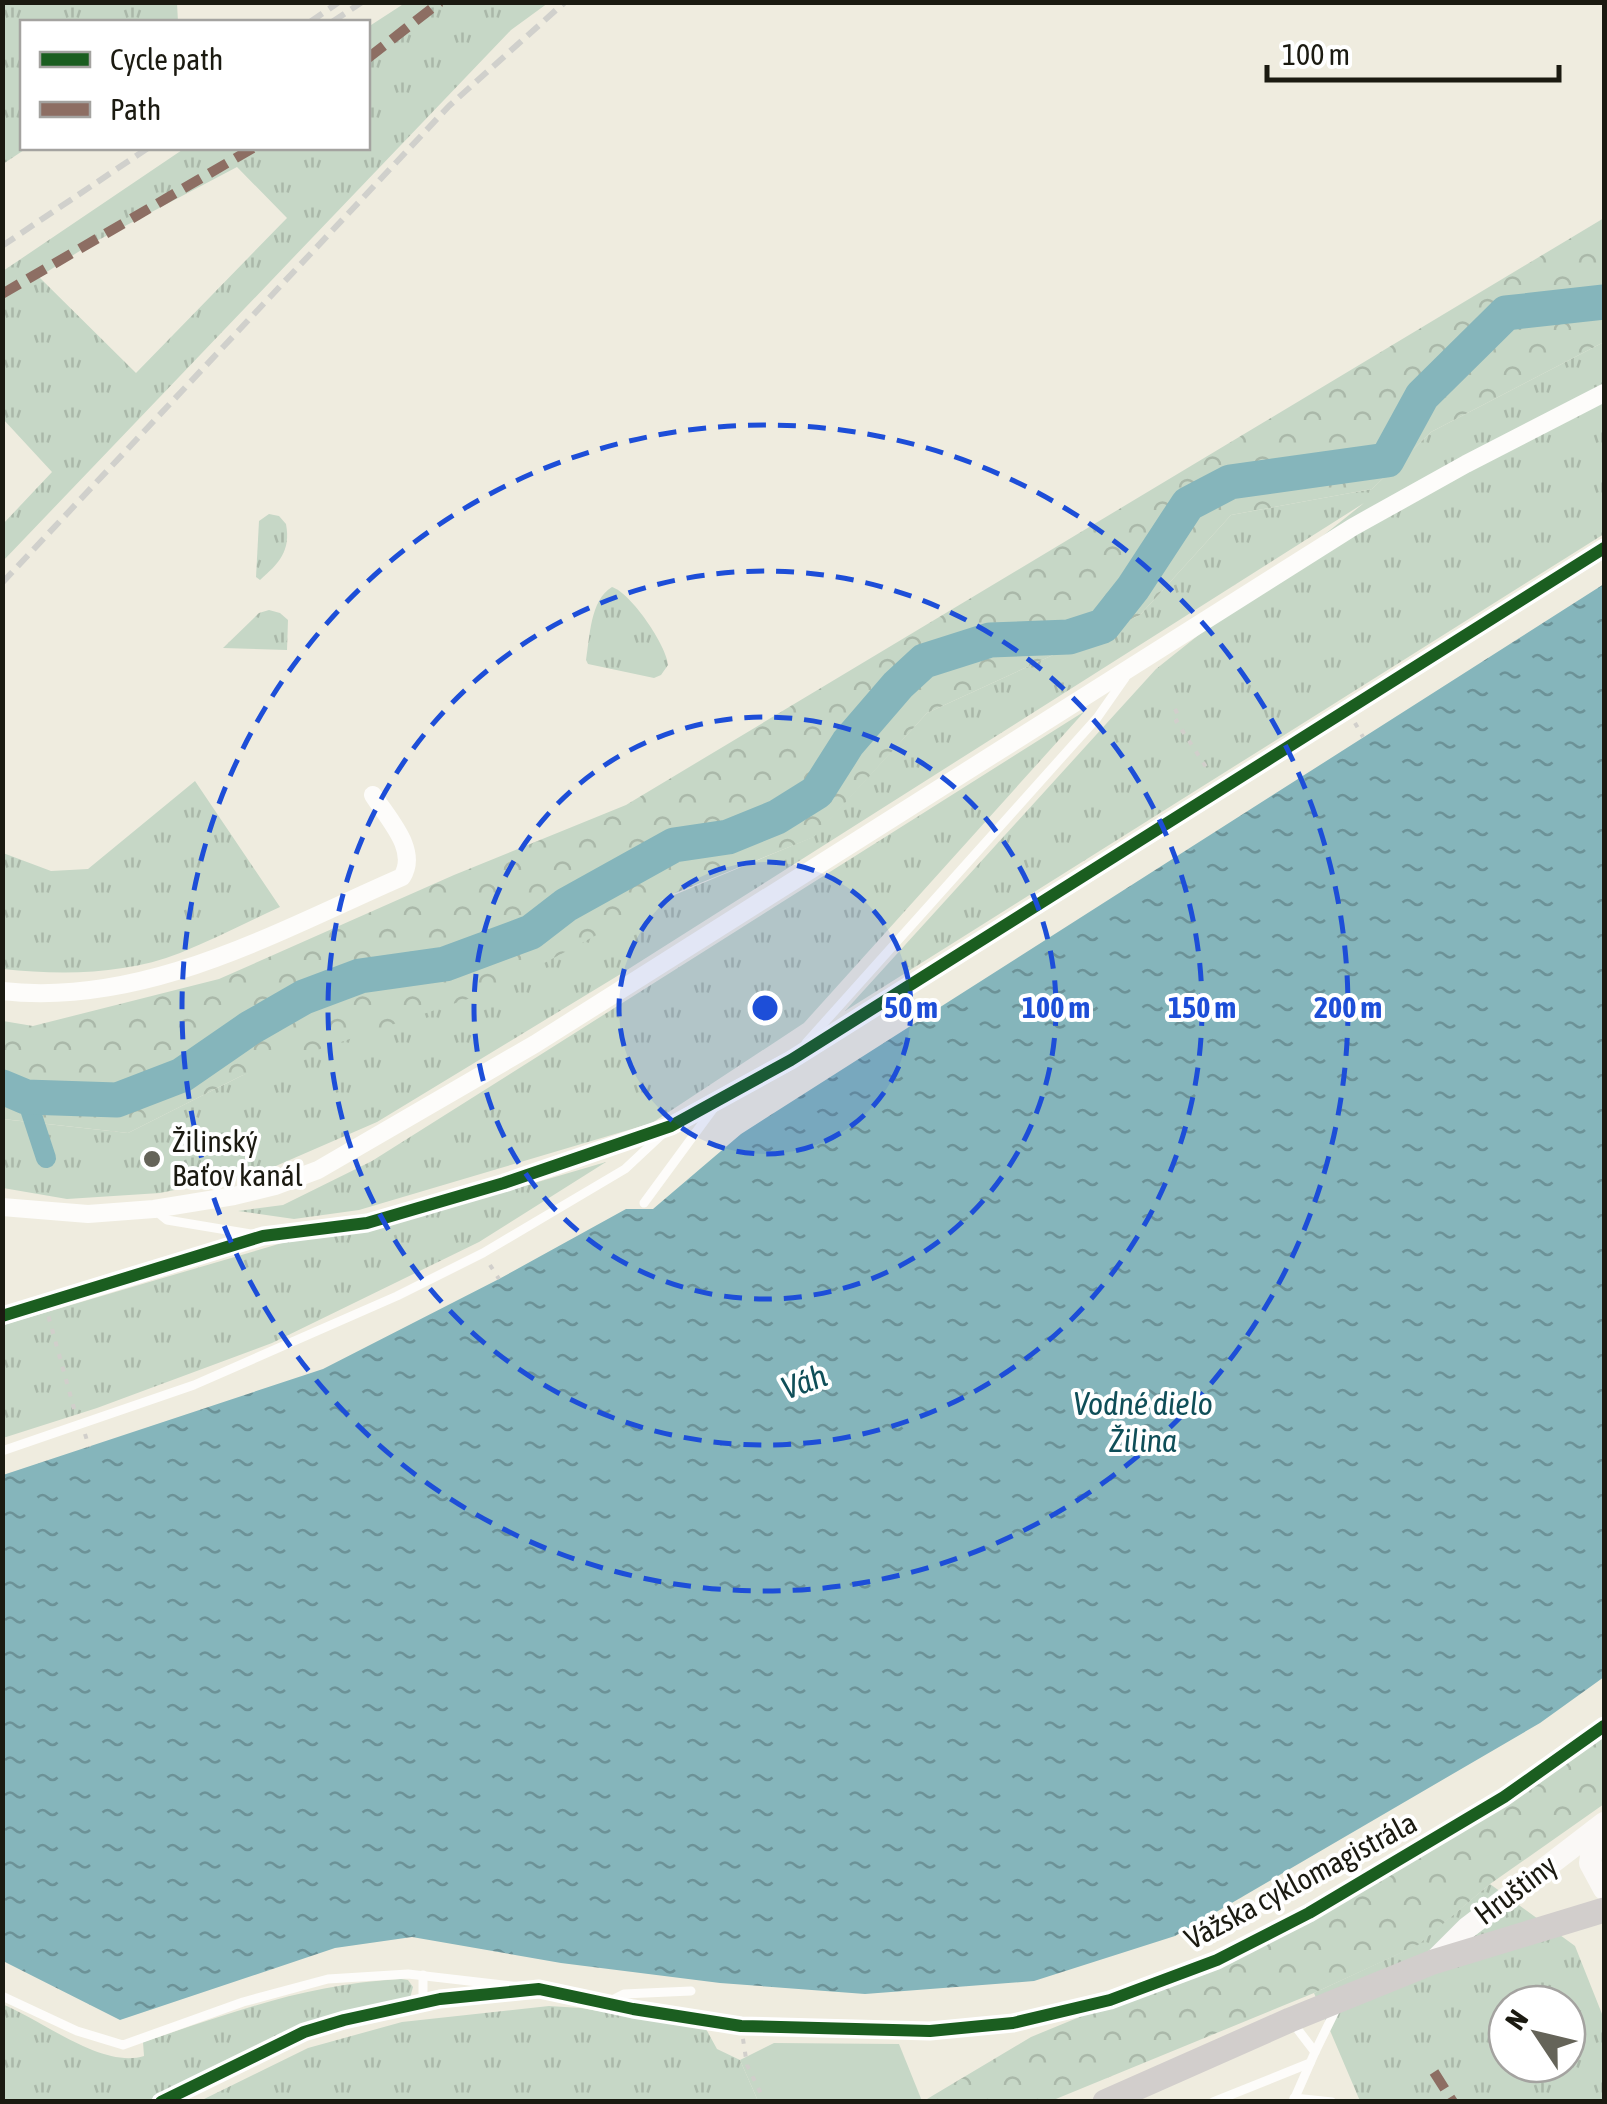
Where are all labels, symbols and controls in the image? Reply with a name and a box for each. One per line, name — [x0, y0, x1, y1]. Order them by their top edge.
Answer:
legend — [20, 20, 370, 150]
scale bar — [1267, 20, 1560, 82]
text: 100 m — [1282, 37, 1350, 71]
text: Cycle path — [110, 42, 223, 76]
text: Path — [110, 92, 161, 126]
centre of rings — [747, 990, 783, 1026]
text: 50 m — [884, 990, 938, 1024]
text: 100 m — [1022, 990, 1090, 1024]
text: 150 m — [1168, 990, 1236, 1024]
text: 200 m — [1314, 990, 1382, 1024]
place label: Žilinský Baťov kanál — [172, 1124, 303, 1192]
marker: Žilinský Baťov kanál — [141, 1148, 163, 1170]
water label: Váh — [776, 1356, 831, 1407]
water label: Vodné dielo Žilina — [1073, 1385, 1213, 1459]
street label: Vážska cyklomagistrála — [1179, 1805, 1422, 1956]
street label: Hruštiny — [1468, 1847, 1563, 1931]
north arrow — [1487, 1984, 1587, 2084]
text: N — [1499, 2004, 1534, 2036]

